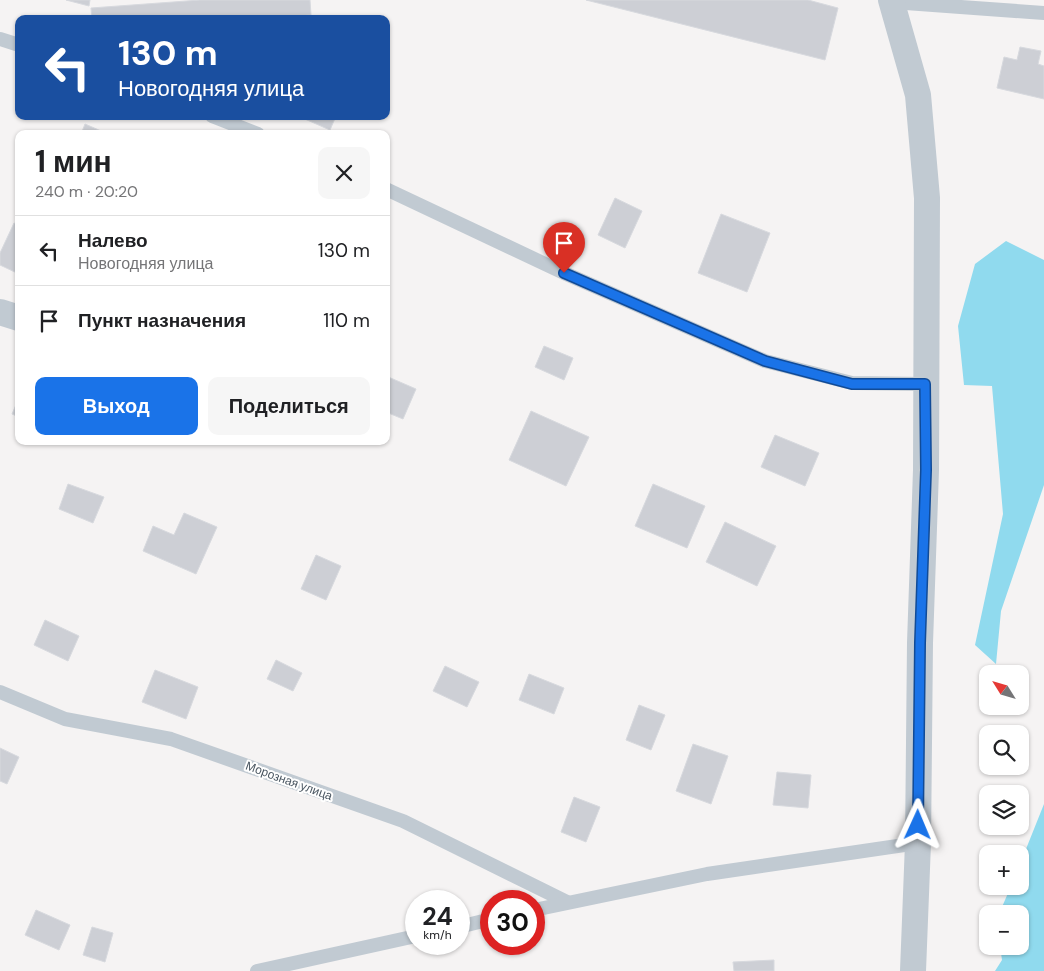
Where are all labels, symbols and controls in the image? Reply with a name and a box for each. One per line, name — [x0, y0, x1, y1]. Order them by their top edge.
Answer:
text: 130 m — [118, 30, 218, 76]
icon: left — [35, 35, 100, 100]
text: Новогодняя улица — [118, 74, 304, 103]
text: 1 мин — [35, 142, 112, 181]
button: close — [318, 147, 370, 199]
text: 240 m · 20:20 — [35, 181, 138, 202]
pin — [543, 222, 585, 273]
text: Налево — [78, 228, 148, 253]
icon: arrive — [550, 229, 578, 257]
icon: left — [35, 237, 63, 265]
text: 130 m — [318, 238, 370, 263]
text: Новогодняя улица — [78, 253, 213, 274]
icon: arrive — [35, 307, 63, 335]
text: Пункт назначения — [78, 308, 246, 333]
text: 110 m — [323, 308, 370, 333]
button: Выход — [35, 377, 198, 435]
button: Поделиться — [208, 377, 370, 435]
north arrow — [979, 665, 1029, 715]
map controls — [979, 665, 1029, 955]
button: search — [979, 725, 1029, 775]
street label: Морозная улица — [243, 758, 335, 804]
button: layers — [979, 785, 1029, 835]
position arrow — [891, 798, 943, 850]
button: + — [979, 845, 1029, 895]
speed limit sign: 30 — [480, 890, 545, 955]
text: 24 — [422, 900, 453, 933]
button: − — [979, 905, 1029, 955]
text: km/h — [423, 927, 452, 943]

